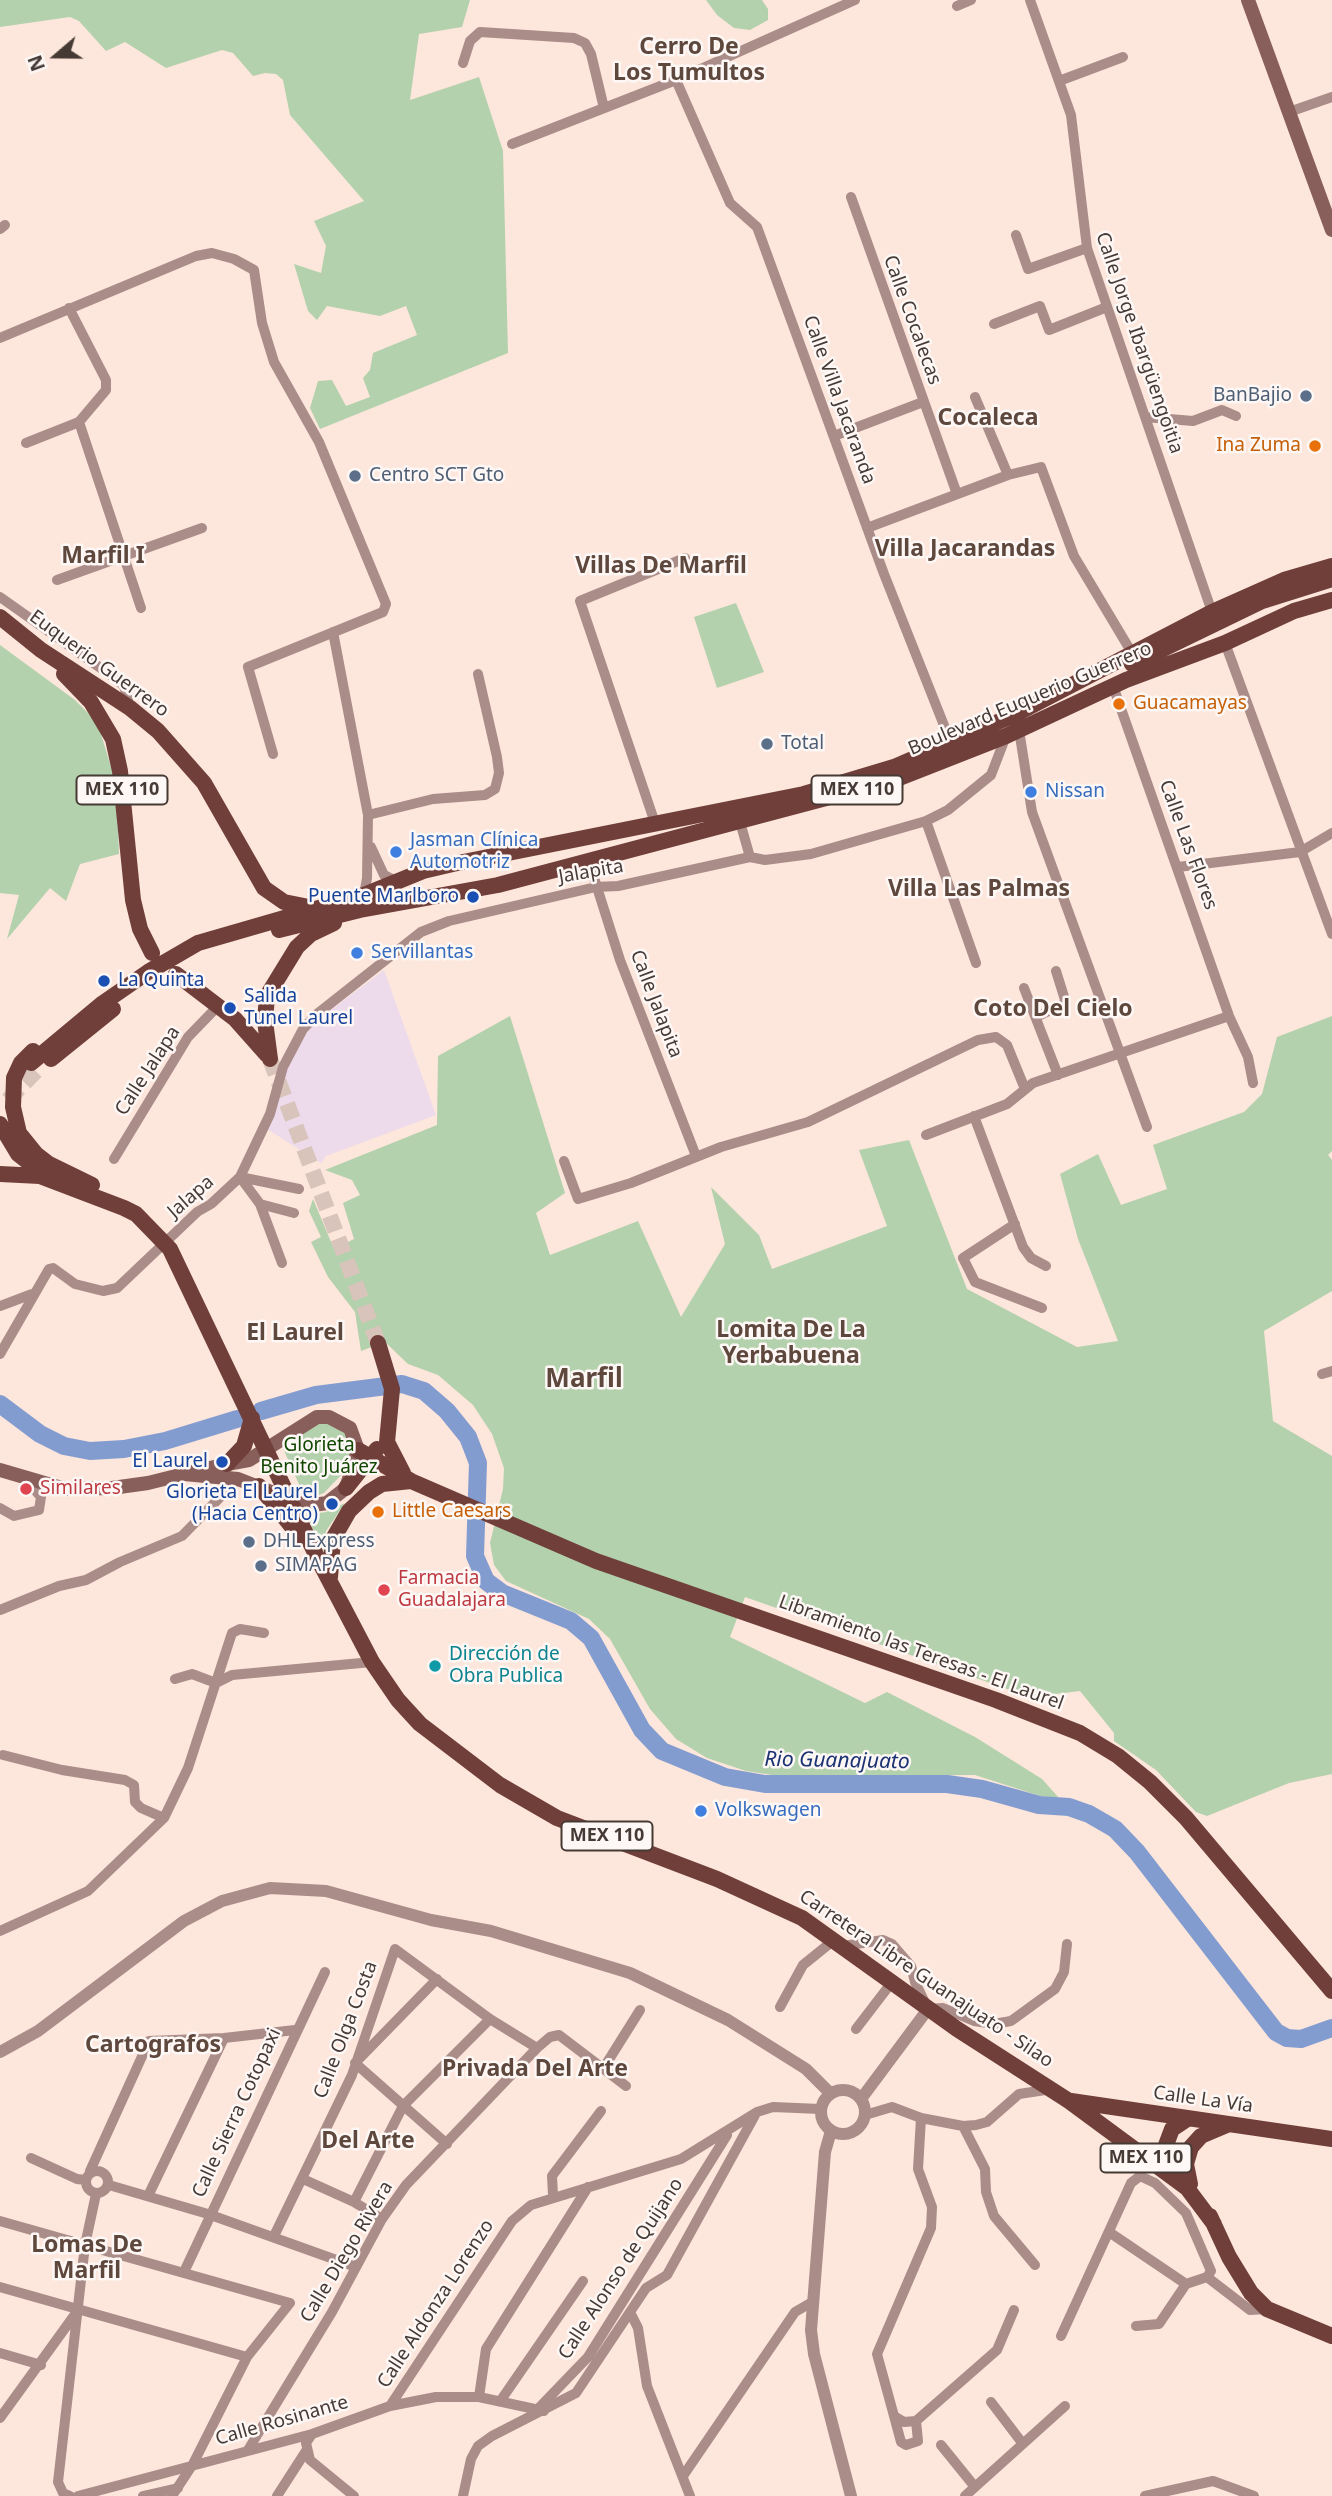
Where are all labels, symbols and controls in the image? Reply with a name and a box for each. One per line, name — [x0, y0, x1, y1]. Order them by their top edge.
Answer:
north arrow — [21, 21, 91, 91]
district label: Cerro De Los Tumultos — [613, 33, 765, 87]
text: N — [21, 51, 51, 75]
street label: Calle Jorge Ibargüengoitia — [1090, 229, 1188, 457]
street label: Calle Cocalecas — [878, 252, 946, 388]
street label: Calle Villa Jacaranda — [798, 313, 880, 487]
place label: BanBajio — [1213, 385, 1292, 407]
marker: BanBajio — [1298, 388, 1314, 404]
district label: Cocaleca — [937, 404, 1039, 432]
place label: Ina Zuma — [1216, 435, 1301, 457]
marker: Ina Zuma — [1307, 438, 1323, 454]
place label: Centro SCT Gto — [369, 465, 504, 487]
marker: Centro SCT Gto — [347, 468, 363, 484]
district label: Villa Jacarandas — [875, 535, 1055, 563]
district label: Marfil I — [61, 542, 145, 570]
district label: Villas De Marfil — [575, 552, 747, 580]
street label: Euquerio Guerrero — [25, 606, 173, 722]
street label: Boulevard Euquerio Guerrero — [905, 637, 1155, 761]
place label: Guacamayas — [1133, 693, 1247, 715]
marker: Guacamayas — [1111, 696, 1127, 712]
place label: Total — [781, 733, 824, 755]
marker: Total — [759, 736, 775, 752]
road number: MEX 110 — [76, 776, 168, 804]
road number: MEX 110 — [812, 776, 903, 804]
street label: Calle Las Flores — [1154, 777, 1222, 913]
place label: Nissan — [1045, 781, 1105, 803]
marker: Nissan — [1023, 784, 1039, 800]
place label: Jasman Clínica Automotriz — [410, 830, 538, 874]
marker: Jasman Clínica Automotriz — [388, 844, 404, 860]
street label: Jalapita — [557, 855, 625, 889]
district label: Villa Las Palmas — [888, 875, 1070, 903]
place label: Puente Marlboro — [308, 886, 459, 908]
marker: Puente Marlboro — [465, 889, 481, 905]
place label: Servillantas — [371, 942, 473, 964]
marker: Servillantas — [349, 945, 365, 961]
street label: Calle Jalapita — [625, 947, 687, 1061]
place label: La Quinta — [118, 970, 204, 992]
marker: La Quinta — [96, 973, 112, 989]
place label: Salida Tunel Laurel — [244, 986, 353, 1030]
district label: Coto Del Cielo — [973, 995, 1133, 1023]
marker: Salida Tunel Laurel — [222, 1000, 238, 1016]
street label: Calle Jalapa — [111, 1022, 185, 1120]
street label: Jalapa — [163, 1171, 219, 1223]
district label: Lomita De La Yerbabuena — [716, 1316, 866, 1370]
district label: El Laurel — [246, 1319, 344, 1347]
district label: Marfil — [545, 1364, 623, 1396]
park label: Glorieta Benito Juárez — [260, 1435, 378, 1479]
place label: El Laurel — [132, 1451, 208, 1473]
marker: El Laurel — [214, 1454, 230, 1470]
place label: Similares — [40, 1478, 121, 1500]
marker: Similares — [18, 1481, 34, 1497]
place label: Glorieta El Laurel (Hacia Centro) — [166, 1482, 318, 1526]
marker: Glorieta El Laurel (Hacia Centro) — [324, 1496, 340, 1512]
place label: Little Caesars — [392, 1501, 511, 1523]
marker: Little Caesars — [370, 1504, 386, 1520]
place label: DHL Express — [263, 1531, 375, 1553]
marker: DHL Express — [241, 1534, 257, 1550]
place label: SIMAPAG — [275, 1555, 357, 1577]
marker: SIMAPAG — [253, 1558, 269, 1574]
place label: Farmacia Guadalajara — [398, 1568, 506, 1612]
marker: Farmacia Guadalajara — [376, 1582, 392, 1598]
street label: Libramiento las Teresas - El Laurel — [775, 1591, 1067, 1715]
place label: Dirección de Obra Publica — [449, 1644, 563, 1688]
marker: Dirección de Obra Publica — [427, 1658, 443, 1674]
water label: Rio Guanajuato — [764, 1747, 910, 1775]
place label: Volkswagen — [715, 1800, 821, 1822]
marker: Volkswagen — [693, 1803, 709, 1819]
road number: MEX 110 — [562, 1822, 652, 1850]
street label: Carretera Libre Guanajuato - Silao — [795, 1885, 1057, 2073]
street label: Calle Olga Costa — [309, 1958, 383, 2102]
street label: Calle Sierra Cotopaxi — [188, 2025, 286, 2201]
district label: Cartografos — [85, 2031, 221, 2059]
district label: Privada Del Arte — [442, 2055, 628, 2083]
street label: Calle La Vía — [1152, 2082, 1254, 2118]
district label: Del Arte — [321, 2127, 415, 2155]
road number: MEX 110 — [1100, 2144, 1192, 2172]
street label: Calle Alonso de Quijano — [554, 2174, 688, 2364]
street label: Calle Diego Rivera — [296, 2177, 398, 2327]
street label: Calle Aldonza Lorenzo — [373, 2215, 499, 2393]
district label: Lomas De Marfil — [31, 2231, 143, 2285]
street label: Calle Rosinante — [213, 2391, 351, 2451]

